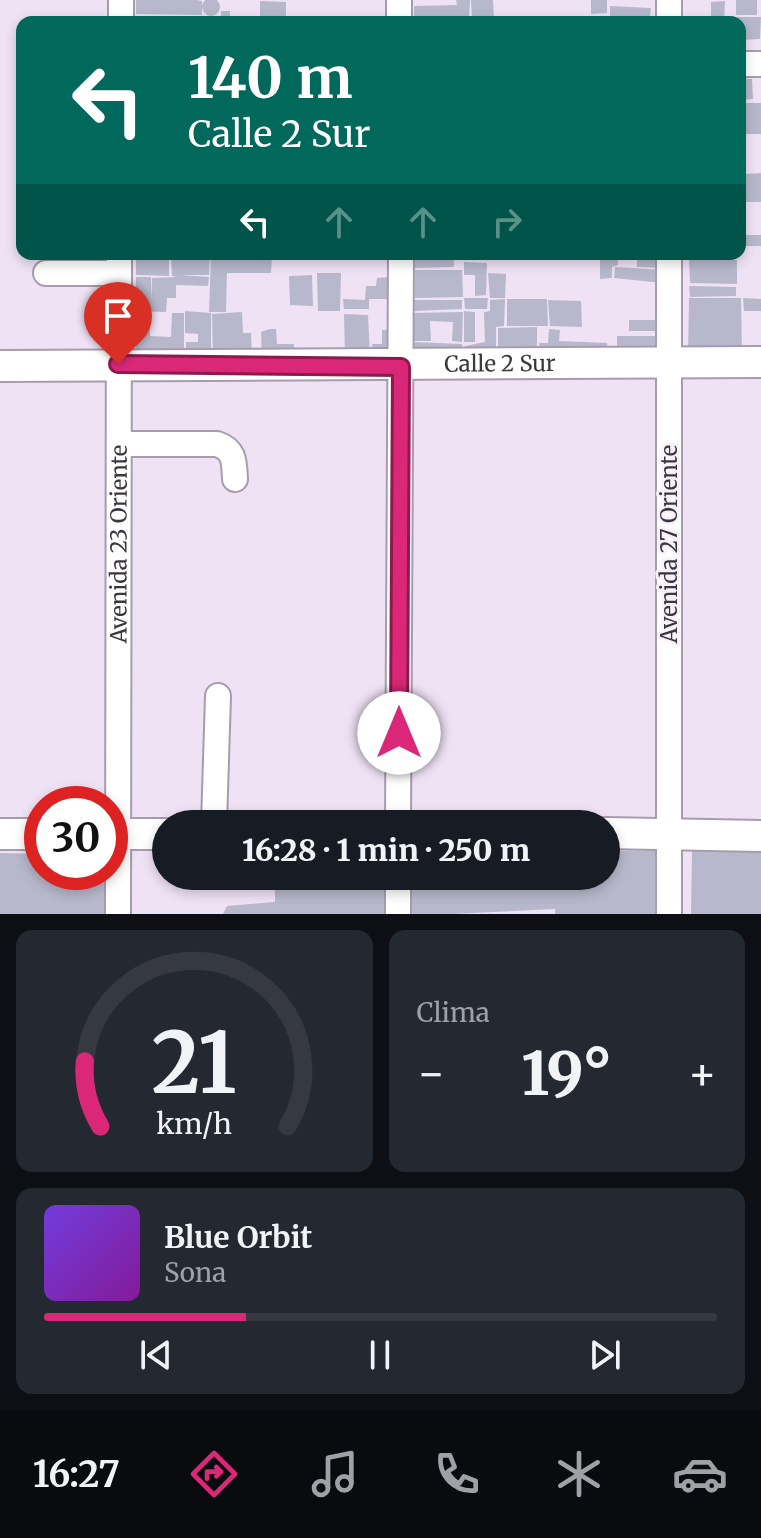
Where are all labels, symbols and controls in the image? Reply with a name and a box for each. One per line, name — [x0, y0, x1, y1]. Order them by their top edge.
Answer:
text: 140 m — [188, 43, 353, 113]
icon: left — [56, 48, 160, 152]
text: Calle 2 Sur — [188, 112, 370, 157]
icon: left — [233, 200, 277, 244]
icon: ahead — [317, 200, 361, 244]
icon: ahead — [401, 200, 445, 244]
icon: right — [485, 200, 529, 244]
pin — [84, 282, 152, 364]
icon: arrive — [96, 294, 140, 338]
street label: Calle 2 Sur — [444, 349, 556, 378]
street label: Avenida 23 Oriente — [104, 445, 133, 644]
street label: Avenida 27 Oriente — [655, 445, 683, 644]
position arrow — [357, 691, 441, 775]
speed limit sign: 30 — [24, 786, 128, 890]
text: 16:28 · 1 min · 250 m — [242, 831, 530, 869]
text: Clima — [417, 996, 490, 1029]
text: 21 — [152, 1011, 237, 1116]
text: 19° — [521, 1036, 612, 1111]
text: − — [417, 1046, 446, 1101]
text: + — [688, 1046, 717, 1101]
text: km/h — [156, 1106, 232, 1142]
text: Blue Orbit — [164, 1218, 312, 1256]
text: Sona — [164, 1256, 226, 1289]
icon: previous — [134, 1333, 178, 1377]
icon: pause — [358, 1333, 402, 1377]
icon: next — [583, 1333, 627, 1377]
icon: directions — [186, 1446, 242, 1502]
icon: music — [307, 1446, 363, 1502]
icon: phone — [429, 1446, 485, 1502]
icon: climate — [551, 1446, 607, 1502]
icon: car — [672, 1446, 728, 1502]
text: 16:27 — [33, 1452, 120, 1497]

